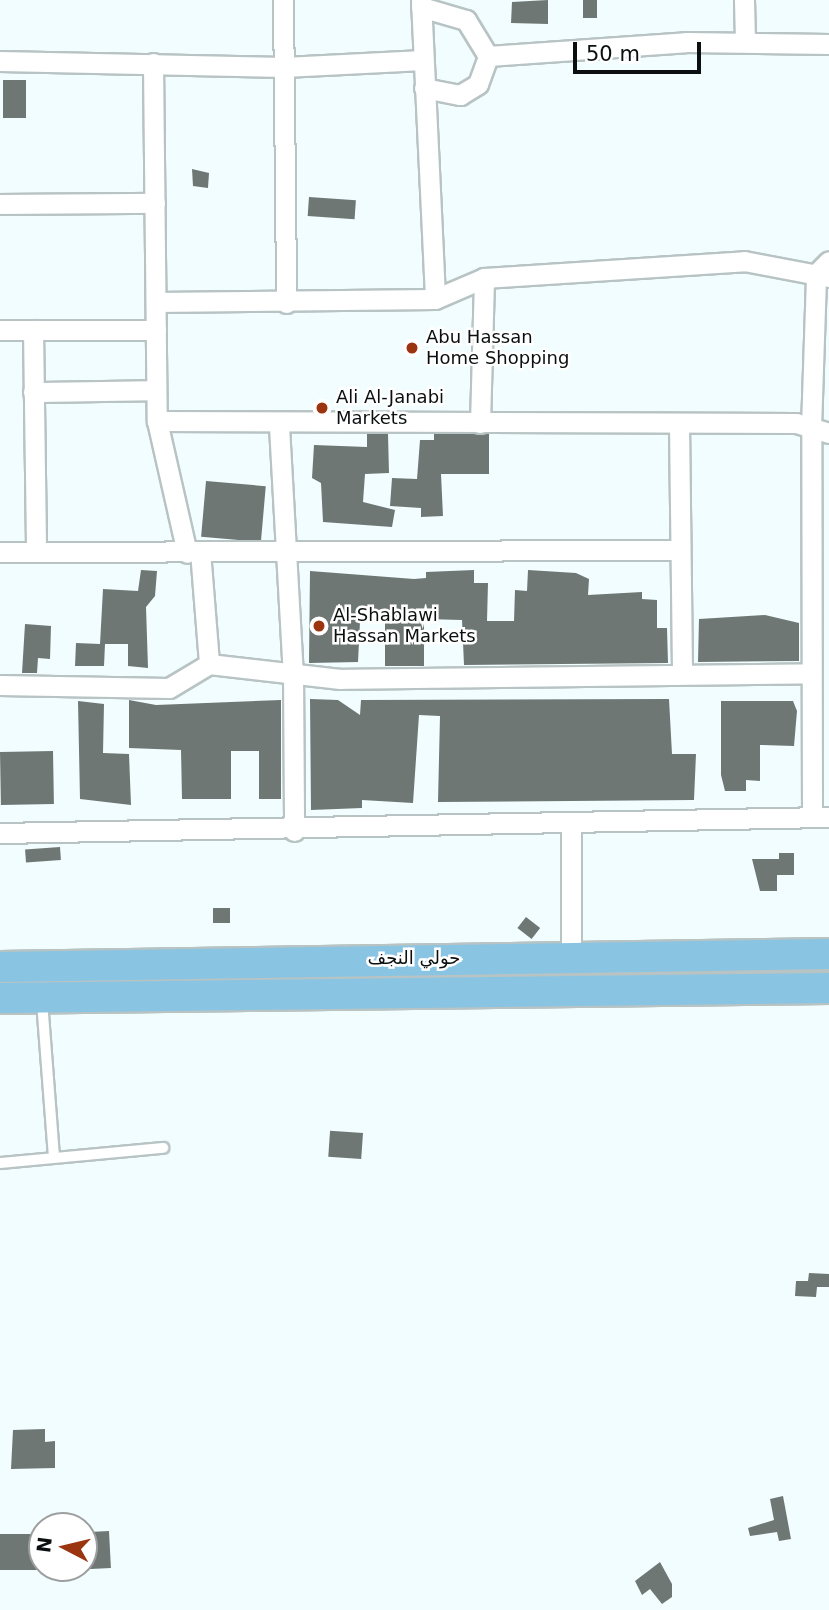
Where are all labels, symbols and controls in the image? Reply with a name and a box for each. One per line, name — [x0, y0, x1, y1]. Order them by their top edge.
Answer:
scale bar — [577, 28, 705, 72]
text: 50 m — [586, 42, 640, 66]
place label: Abu Hassan Home Shopping — [426, 327, 569, 370]
marker: Abu Hassan Home Shopping — [404, 340, 420, 356]
place label: Ali Al-Janabi Markets — [336, 387, 444, 430]
marker: Ali Al-Janabi Markets — [314, 400, 330, 416]
place label: Al-Shablawi Hassan Markets — [333, 605, 476, 648]
marker: Al-Shablawi Hassan Markets — [311, 618, 327, 634]
street label: حولي النجف — [368, 947, 460, 969]
north arrow — [28, 1512, 98, 1582]
text: N — [32, 1535, 56, 1554]

